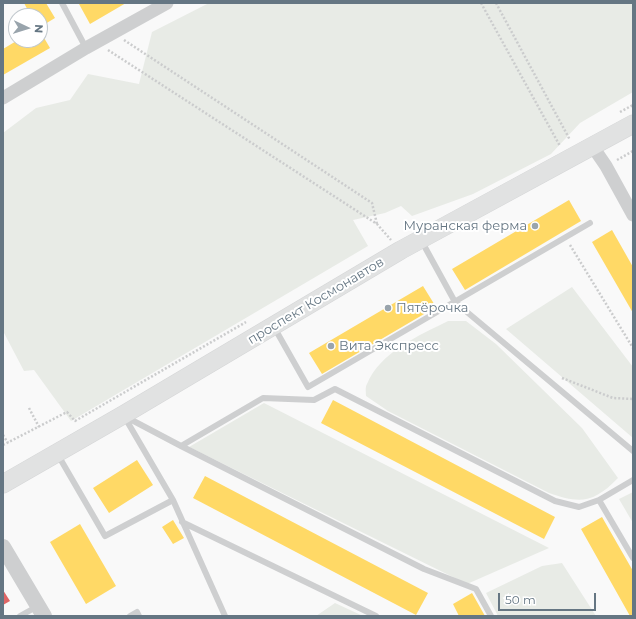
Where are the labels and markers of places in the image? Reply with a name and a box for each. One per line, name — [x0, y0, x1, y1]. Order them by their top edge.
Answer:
place label: Муранская ферма — [403, 218, 527, 234]
marker: Муранская ферма — [530, 221, 540, 231]
place label: Пятёрочка — [396, 300, 468, 316]
marker: Пятёрочка — [383, 303, 393, 313]
place label: Вита Экспресс — [339, 338, 439, 354]
marker: Вита Экспресс — [326, 341, 336, 351]

